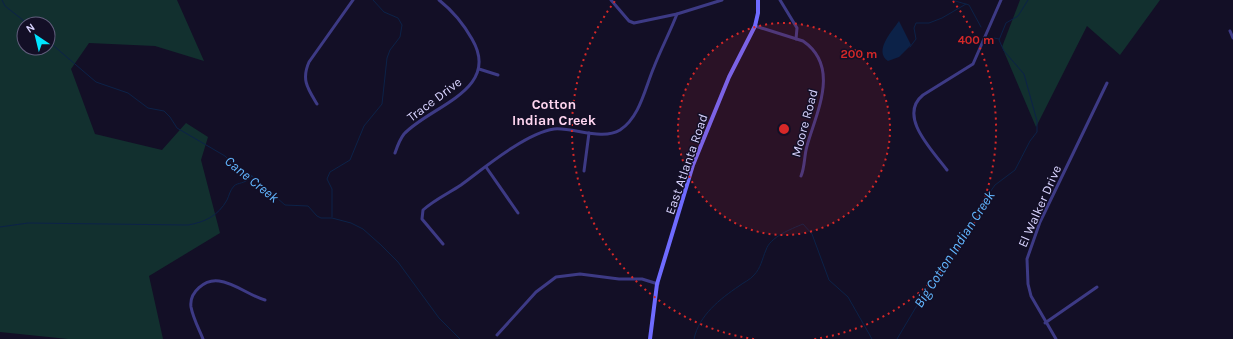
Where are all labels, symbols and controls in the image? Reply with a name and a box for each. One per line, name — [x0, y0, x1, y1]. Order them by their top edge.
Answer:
north arrow — [16, 16, 56, 56]
text: N — [24, 21, 38, 36]
text: 400 m — [958, 33, 994, 47]
text: 200 m — [841, 47, 877, 61]
street label: Trace Drive — [404, 74, 465, 125]
street label: Moore Road — [788, 88, 821, 159]
district label: Cotton Indian Creek — [512, 96, 597, 129]
street label: East Atlanta Road — [662, 112, 711, 216]
centre of rings — [777, 122, 791, 136]
water label: Cane Creek — [221, 152, 283, 207]
street label: El Walker Drive — [1015, 163, 1064, 250]
water label: Big Cotton Indian Creek — [910, 187, 999, 311]

